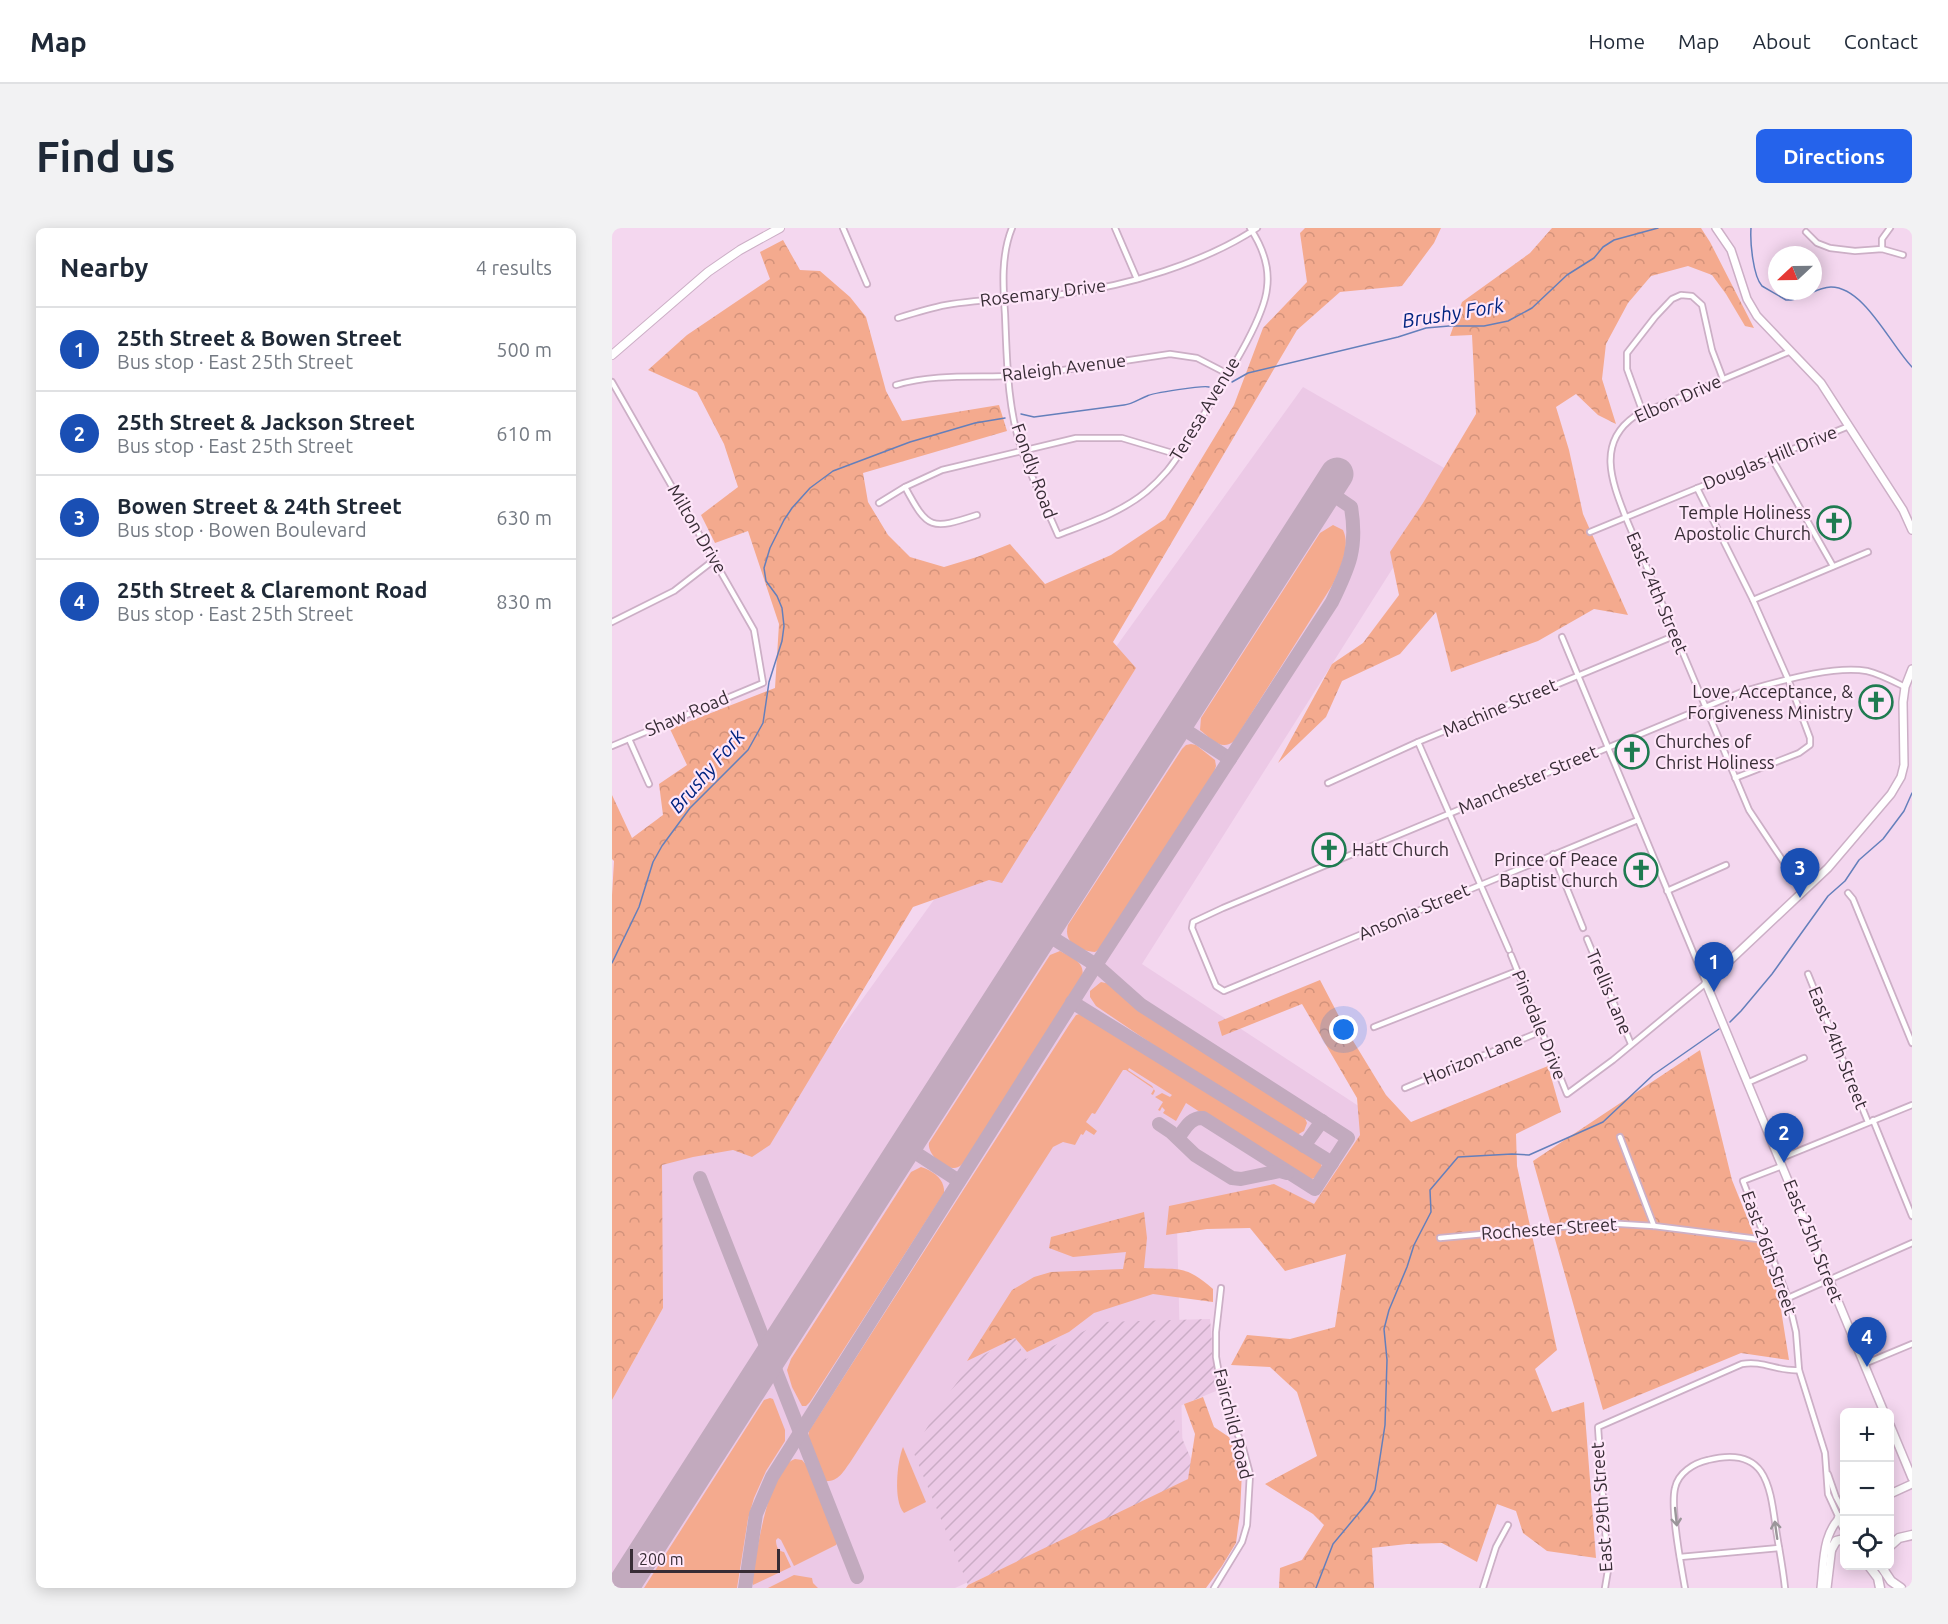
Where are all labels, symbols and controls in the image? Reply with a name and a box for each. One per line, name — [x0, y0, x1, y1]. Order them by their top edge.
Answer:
text: Map — [30, 26, 87, 57]
text: Home — [1588, 29, 1645, 53]
text: Map — [1678, 29, 1719, 53]
text: About — [1752, 29, 1811, 53]
text: Contact — [1844, 29, 1918, 53]
button: Directions — [1756, 129, 1912, 183]
text: Find us — [36, 133, 175, 180]
north arrow — [1768, 246, 1822, 300]
text: Nearby — [60, 253, 148, 282]
text: 4 results — [476, 256, 552, 279]
street label: Rosemary Drive — [979, 274, 1107, 310]
water label: Brushy Fork — [1400, 293, 1506, 332]
text: 25th Street & Bowen Street — [117, 325, 402, 350]
text: 1 — [74, 338, 85, 361]
text: 500 m — [496, 338, 552, 361]
street label: Raleigh Avenue — [1001, 349, 1127, 385]
text: Bus stop · East 25th Street — [117, 350, 353, 373]
street label: Teresa Avenue — [1165, 353, 1243, 464]
street label: Elbon Drive — [1631, 370, 1724, 426]
text: 25th Street & Jackson Street — [117, 409, 415, 434]
street label: Fondly Road — [1008, 420, 1061, 521]
street label: Douglas Hill Drive — [1700, 421, 1840, 493]
text: 2 — [74, 422, 85, 445]
text: 610 m — [496, 422, 552, 445]
text: Bus stop · East 25th Street — [117, 434, 353, 457]
street label: Milton Drive — [664, 481, 731, 576]
text: Bowen Street & 24th Street — [117, 493, 402, 518]
place label: Temple Holiness Apostolic Church — [1674, 502, 1811, 543]
church icon: Temple Holiness Apostolic Church — [1816, 505, 1852, 541]
text: 3 — [74, 506, 85, 529]
text: 630 m — [496, 506, 552, 529]
text: Bus stop · Bowen Boulevard — [117, 518, 367, 541]
street label: East 24th Street — [1623, 529, 1693, 657]
text: 25th Street & Claremont Road — [117, 577, 427, 602]
text: 4 — [74, 590, 85, 613]
text: 830 m — [496, 590, 552, 613]
text: Bus stop · East 25th Street — [117, 602, 353, 625]
street label: Machine Street — [1439, 674, 1560, 740]
place label: Love, Acceptance, & Forgiveness Ministry — [1687, 681, 1853, 722]
church icon: Love, Acceptance, & Forgiveness Ministry — [1858, 684, 1894, 720]
street label: Shaw Road — [642, 687, 731, 740]
water label: Brushy Fork — [664, 724, 750, 817]
place label: Churches of Christ Holiness — [1655, 731, 1775, 772]
church icon: Churches of Christ Holiness — [1614, 734, 1650, 770]
street label: Manchester Street — [1455, 741, 1600, 818]
church icon: Hatt Church — [1311, 832, 1347, 868]
place label: Hatt Church — [1352, 839, 1449, 859]
pin: 3 — [1780, 848, 1820, 898]
place label: Prince of Peace Baptist Church — [1494, 849, 1618, 890]
church icon: Prince of Peace Baptist Church — [1623, 852, 1659, 888]
street label: Ansonia Street — [1355, 879, 1472, 943]
pin: 1 — [1694, 942, 1734, 992]
street label: Trellis Lane — [1583, 946, 1637, 1037]
street label: Pinedale Drive — [1509, 967, 1571, 1082]
street label: East 24th Street — [1805, 983, 1873, 1112]
your location — [1329, 1015, 1358, 1044]
street label: Horizon Lane — [1420, 1028, 1525, 1088]
pin: 2 — [1764, 1114, 1804, 1163]
street label: East 25th Street — [1780, 1176, 1848, 1305]
street label: East 26th Street — [1738, 1188, 1802, 1317]
street label: Rochester Street — [1480, 1213, 1618, 1243]
pin: 4 — [1848, 1318, 1886, 1367]
street label: Fairchild Road — [1211, 1366, 1257, 1481]
map controls — [1840, 1408, 1894, 1570]
button: + — [1840, 1408, 1894, 1462]
street label: East 29th Street — [1586, 1441, 1616, 1573]
button: − — [1840, 1462, 1894, 1516]
one-way arrow — [1671, 1507, 1682, 1527]
button: locate — [1840, 1516, 1894, 1570]
one-way arrow — [1771, 1521, 1782, 1541]
scale bar — [630, 1546, 780, 1574]
text: 200 m — [639, 1550, 684, 1568]

